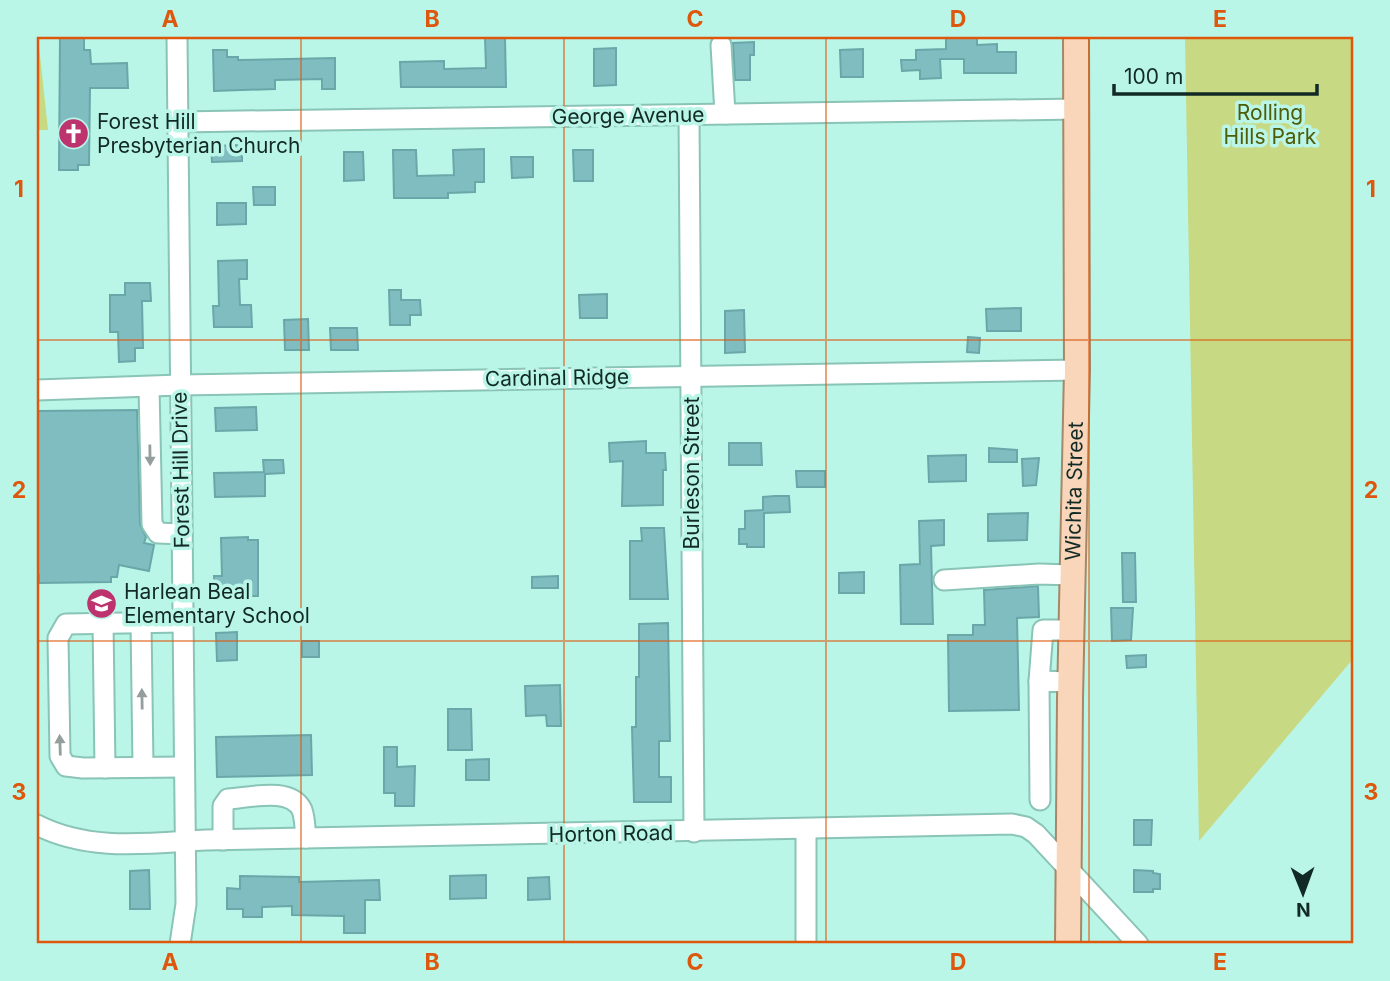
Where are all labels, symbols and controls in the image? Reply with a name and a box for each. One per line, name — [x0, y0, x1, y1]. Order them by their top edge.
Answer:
text: A — [161, 5, 179, 33]
text: B — [424, 5, 440, 33]
text: C — [686, 5, 704, 33]
text: D — [950, 5, 966, 33]
text: E — [1213, 5, 1227, 33]
scale bar — [1114, 52, 1316, 96]
text: 100 m — [1124, 64, 1183, 89]
park label: Rolling Hills Park — [1224, 100, 1317, 149]
street label: George Avenue — [551, 102, 705, 129]
place label: Forest Hill Presbyterian Church — [97, 109, 300, 158]
church icon: Forest Hill Presbyterian Church — [57, 117, 91, 151]
text: 1 — [14, 175, 24, 203]
text: 1 — [1366, 175, 1376, 203]
street label: Cardinal Ridge — [485, 364, 629, 391]
street label: Forest Hill Drive — [167, 391, 194, 549]
street label: Burleson Street — [679, 396, 704, 549]
street label: Wichita Street — [1060, 421, 1088, 561]
one-way arrow — [145, 444, 156, 466]
text: 2 — [12, 476, 26, 504]
text: 2 — [1364, 476, 1378, 504]
place label: Harlean Beal Elementary School — [124, 579, 310, 628]
school or university icon: Harlean Beal Elementary School — [84, 587, 118, 621]
one-way arrow — [136, 688, 148, 710]
one-way arrow — [54, 733, 65, 755]
text: 3 — [12, 778, 26, 806]
text: 3 — [1364, 778, 1378, 806]
street label: Horton Road — [548, 820, 674, 847]
north arrow — [1268, 858, 1338, 928]
text: N — [1296, 898, 1311, 921]
text: A — [161, 948, 179, 976]
text: B — [424, 948, 440, 976]
text: C — [686, 948, 704, 976]
text: D — [950, 948, 966, 976]
text: E — [1213, 948, 1227, 976]

